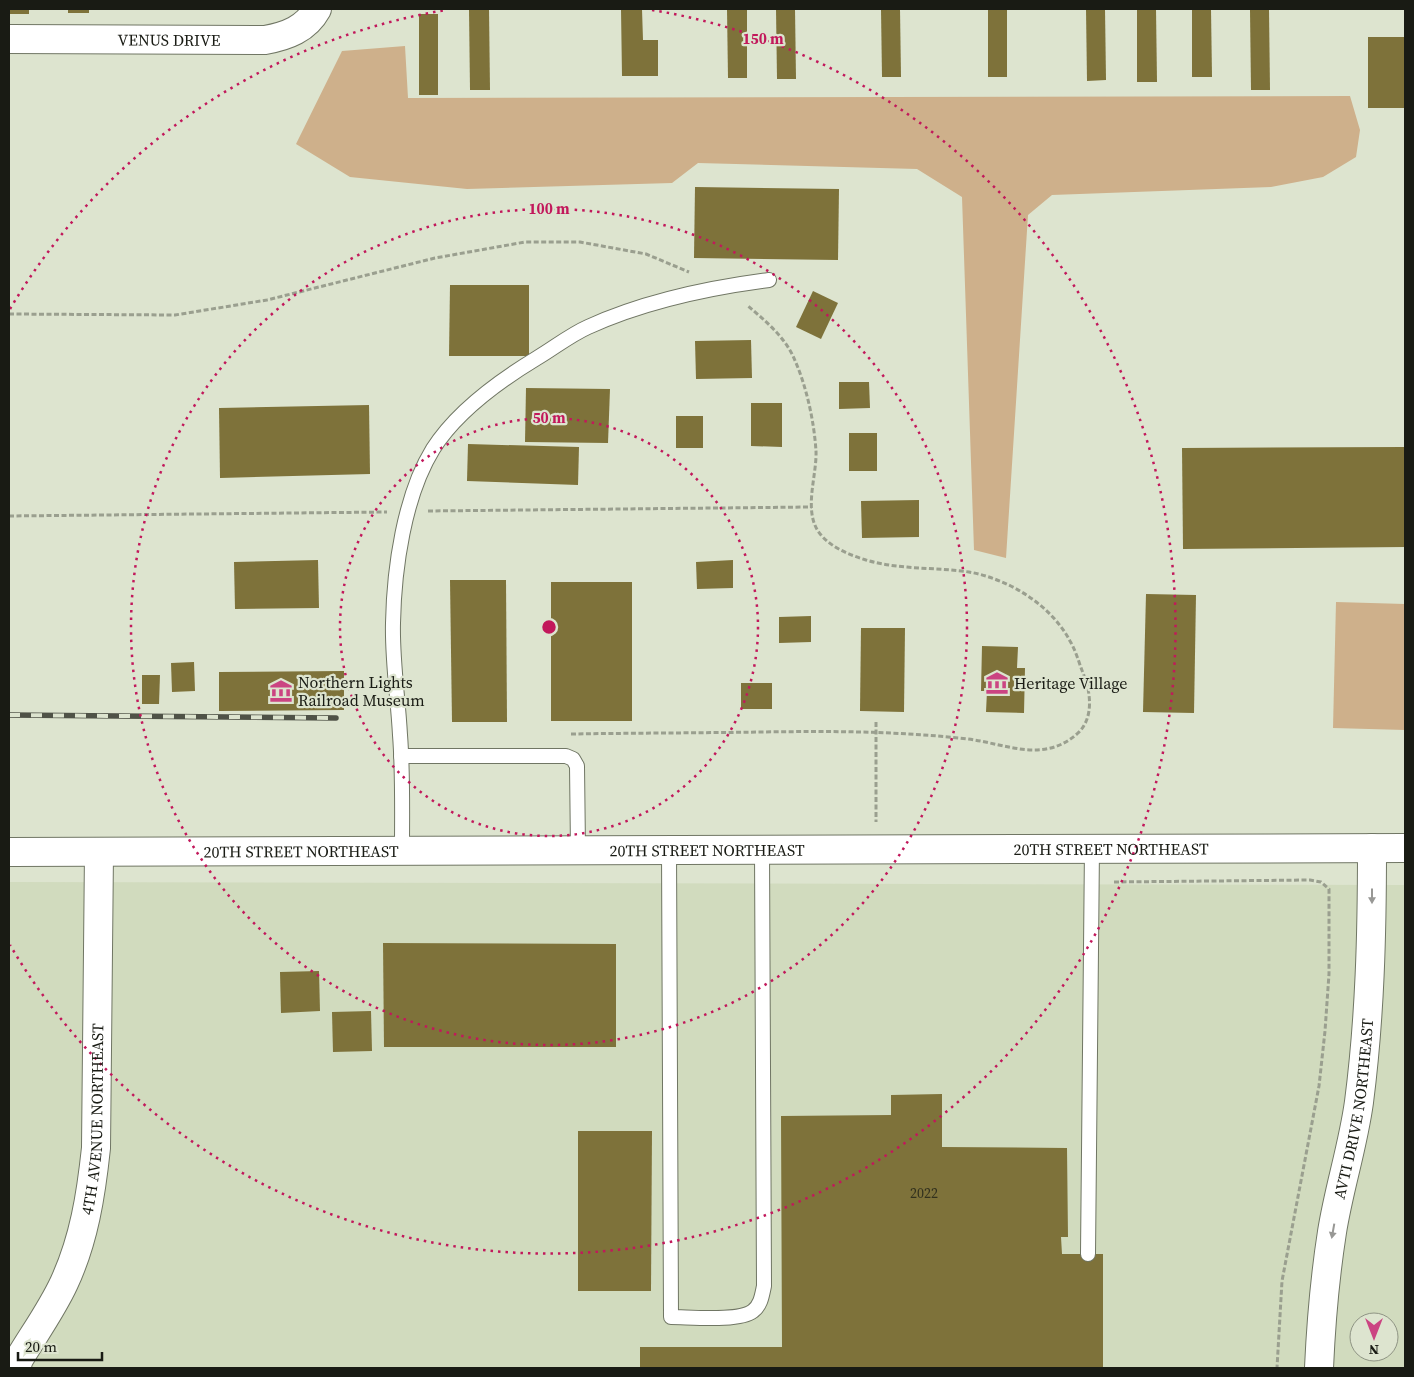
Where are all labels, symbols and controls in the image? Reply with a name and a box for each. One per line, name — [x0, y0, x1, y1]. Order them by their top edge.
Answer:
street label: VENUS DRIVE — [117, 28, 221, 51]
text: 150 m — [742, 28, 784, 49]
text: 100 m — [528, 198, 570, 219]
text: 50 m — [532, 407, 566, 428]
centre of rings — [540, 618, 558, 636]
museum icon: Heritage Village — [984, 670, 1010, 696]
place label: Northern Lights Railroad Museum — [298, 671, 425, 711]
place label: Heritage Village — [1014, 672, 1127, 694]
museum icon: Northern Lights Railroad Museum — [268, 678, 294, 704]
street label: 20TH STREET NORTHEAST — [1013, 838, 1209, 860]
street label: 20TH STREET NORTHEAST — [609, 839, 805, 861]
street label: 20TH STREET NORTHEAST — [203, 840, 399, 862]
one-way arrow — [1368, 889, 1376, 905]
street label: AVTI DRIVE NORTHEAST — [1328, 1017, 1378, 1201]
street label: 4TH AVENUE NORTHEAST — [75, 1023, 108, 1217]
house number: 2022 — [910, 1183, 938, 1203]
one-way arrow — [1328, 1223, 1336, 1239]
north arrow — [1349, 1312, 1399, 1362]
scale bar — [18, 1330, 101, 1362]
text: 20 m — [25, 1336, 57, 1357]
text: N — [1369, 1340, 1379, 1360]

